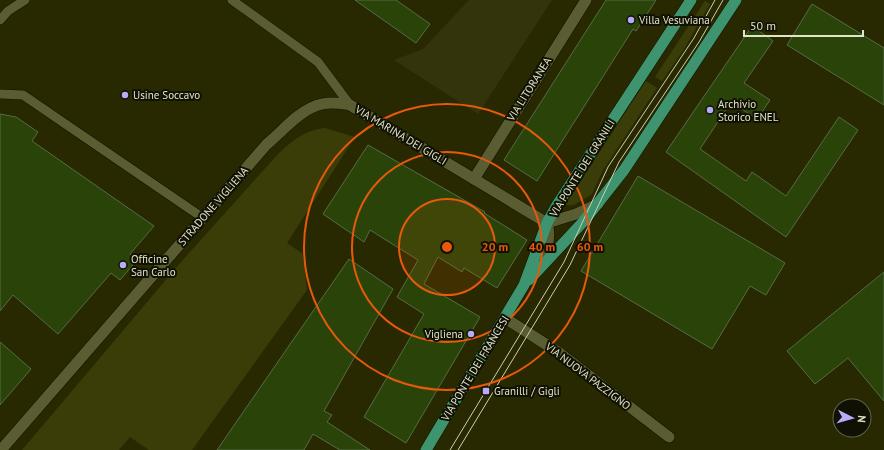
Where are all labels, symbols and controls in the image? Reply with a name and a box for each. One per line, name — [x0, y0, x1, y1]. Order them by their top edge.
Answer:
scale bar — [744, 12, 863, 38]
place label: Villa Vesuviana — [638, 13, 710, 27]
marker: Villa Vesuviana — [626, 15, 636, 25]
text: 50 m — [750, 18, 776, 33]
street label: VIA LITORANEA — [503, 54, 555, 124]
place label: Usine Soccavo — [133, 88, 200, 102]
marker: Usine Soccavo — [120, 90, 130, 100]
place label: Archivio Storico ENEL — [718, 97, 779, 124]
street label: VIA MARINA DEI GIGLI — [352, 102, 449, 168]
marker: Archivio Storico ENEL — [705, 105, 715, 115]
street label: VIA PONTE DEI GRANILI — [546, 117, 618, 220]
street label: STRADONE VIGLIENA — [175, 163, 251, 248]
text: 20 m — [482, 239, 508, 254]
text: 40 m — [529, 239, 555, 254]
text: 60 m — [577, 239, 603, 254]
centre of rings — [440, 240, 454, 254]
place label: Officine San Carlo — [131, 252, 176, 279]
marker: Officine San Carlo — [118, 260, 128, 270]
street label: VIA PONTE DEI FRANCESI — [437, 313, 512, 424]
place label: Vigliena — [424, 327, 463, 341]
marker: Vigliena — [466, 329, 476, 339]
street label: VIA NUOVA PAZZIGNO — [542, 339, 633, 413]
place label: Granilli / Gigli — [494, 384, 560, 398]
marker: Granilli / Gigli — [481, 386, 491, 396]
north arrow — [832, 398, 872, 438]
text: N — [855, 415, 869, 423]

